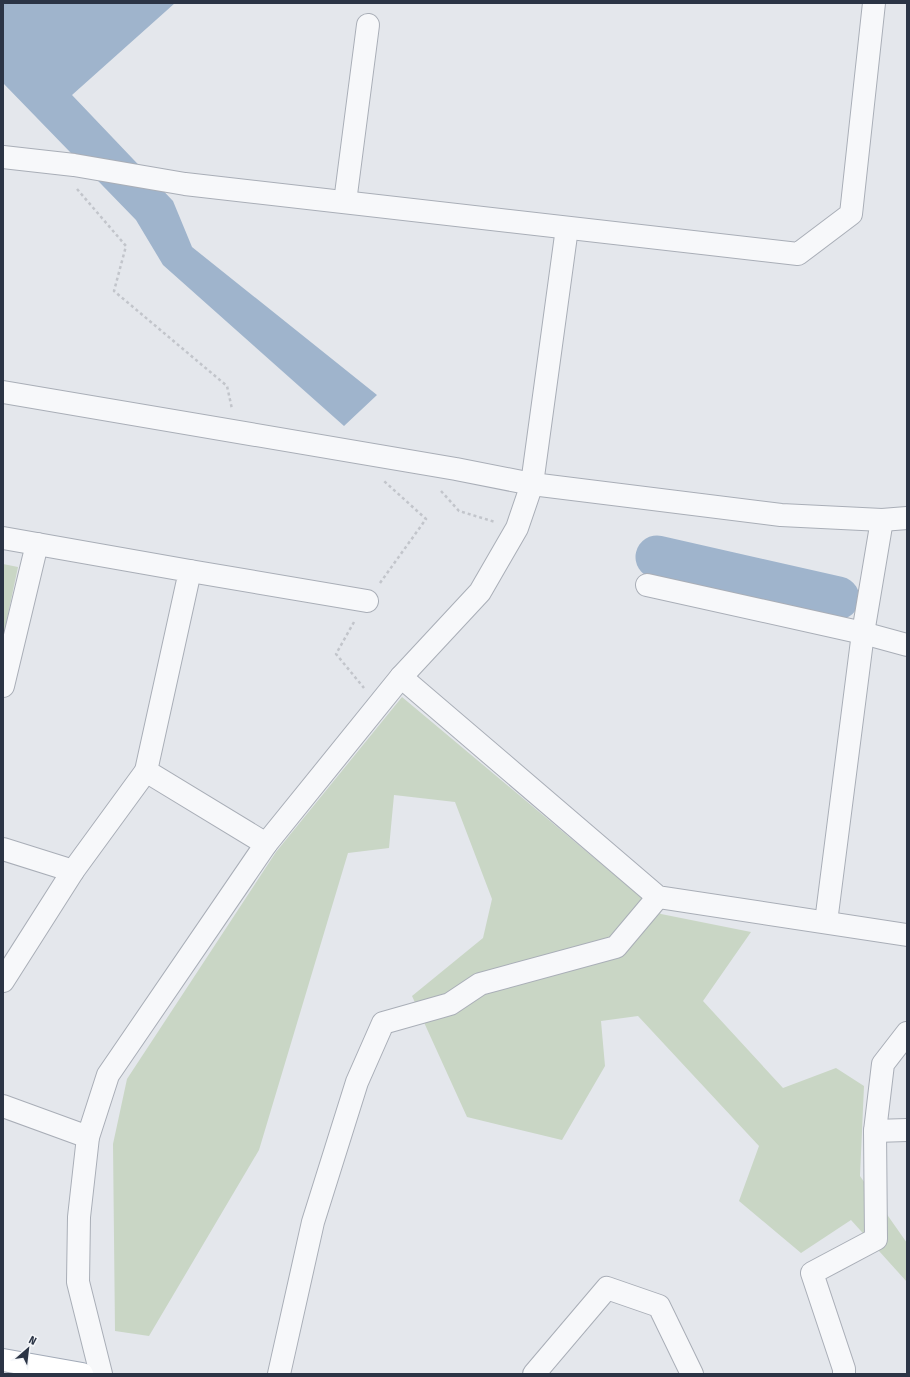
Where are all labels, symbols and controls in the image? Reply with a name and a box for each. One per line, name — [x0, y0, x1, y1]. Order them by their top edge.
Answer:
north arrow — [8, 1329, 48, 1369]
text: N — [26, 1333, 38, 1348]

